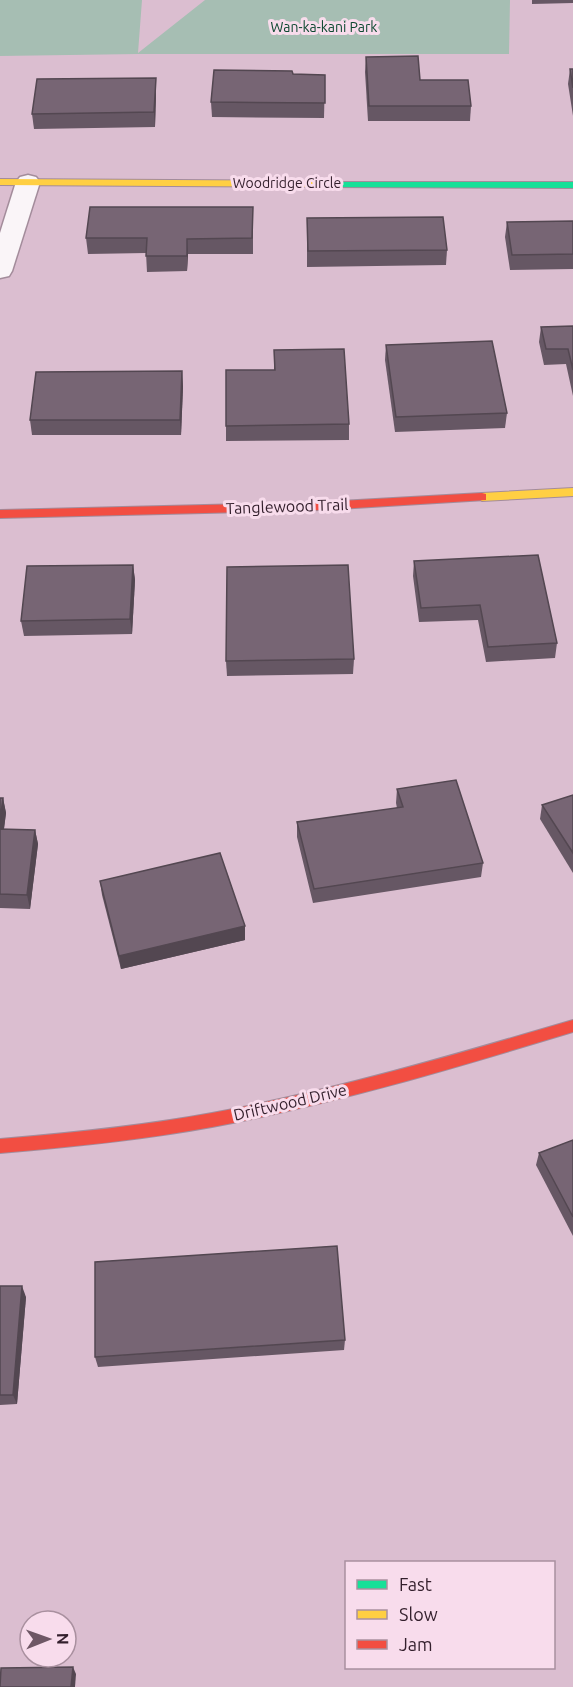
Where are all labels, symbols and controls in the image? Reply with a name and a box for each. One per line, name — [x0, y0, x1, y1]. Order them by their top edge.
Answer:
park label: Wan-ka-kani Park — [271, 19, 377, 35]
street label: Woodridge Circle — [233, 175, 341, 191]
street label: Tanglewood Trail — [225, 495, 349, 517]
street label: Driftwood Drive — [232, 1080, 348, 1124]
legend — [345, 1561, 555, 1669]
text: Fast — [399, 1574, 432, 1594]
text: Slow — [399, 1604, 438, 1624]
north arrow — [18, 1609, 78, 1669]
text: N — [54, 1633, 72, 1645]
text: Jam — [399, 1634, 433, 1654]

